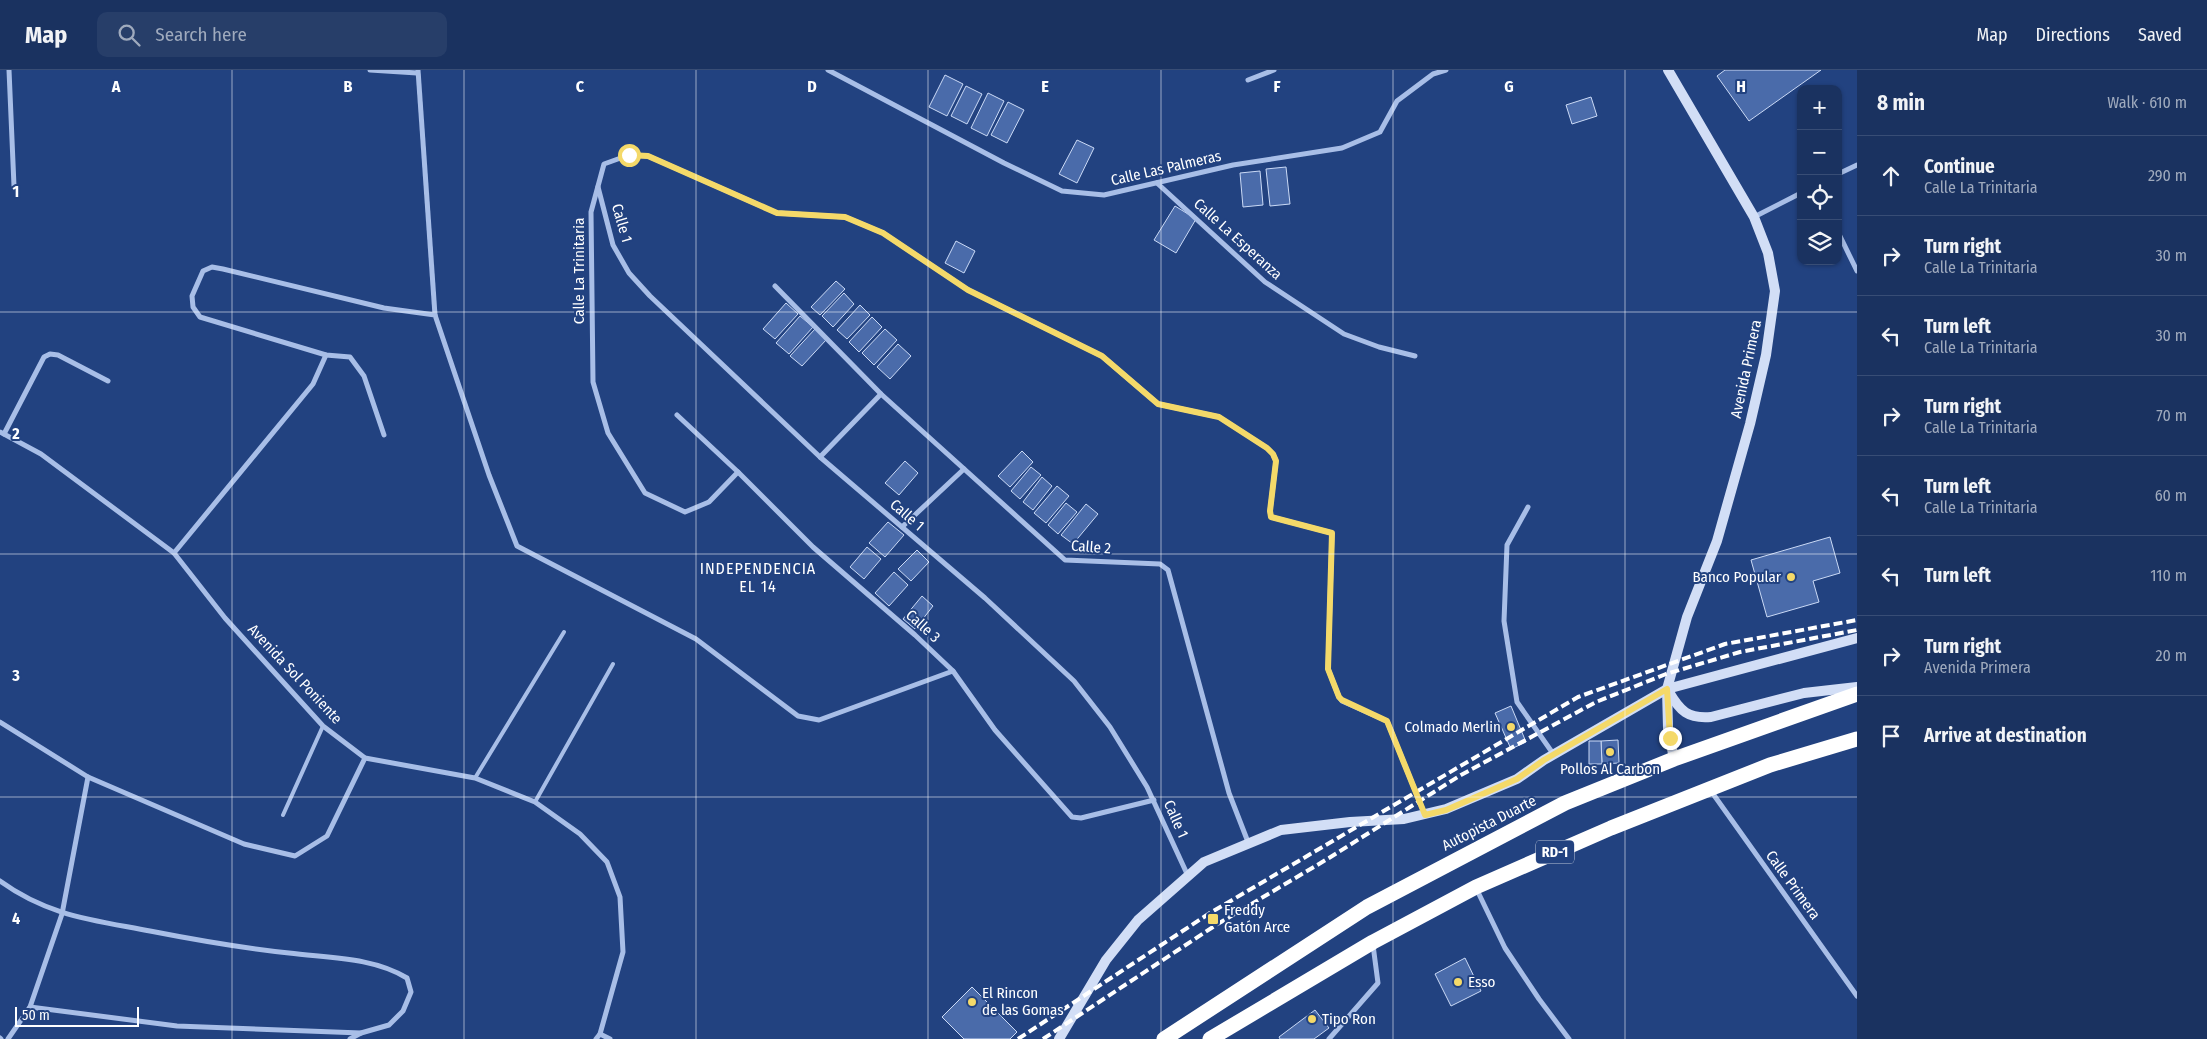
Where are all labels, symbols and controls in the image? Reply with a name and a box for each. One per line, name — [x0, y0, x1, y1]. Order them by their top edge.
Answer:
search box — [97, 12, 447, 57]
text: Map — [25, 21, 67, 49]
icon: search — [115, 21, 143, 49]
text: Search here — [155, 23, 247, 46]
text: Map — [1976, 24, 2008, 46]
text: Directions — [2036, 24, 2110, 46]
text: Saved — [2138, 24, 2182, 46]
text: A — [111, 77, 121, 96]
text: B — [344, 77, 353, 96]
text: C — [576, 77, 585, 96]
text: D — [807, 77, 817, 96]
text: E — [1041, 77, 1049, 96]
text: F — [1273, 77, 1281, 96]
text: G — [1504, 77, 1514, 96]
text: H — [1736, 77, 1746, 96]
map controls — [1797, 85, 1842, 265]
button: + — [1797, 85, 1842, 130]
text: 8 min — [1877, 90, 1925, 116]
text: Walk · 610 m — [2107, 93, 2187, 112]
button: − — [1797, 130, 1842, 175]
route start — [618, 144, 641, 167]
street label: Calle Las Palmeras — [1109, 147, 1223, 189]
text: Continue — [1924, 155, 1995, 178]
icon: ahead — [1877, 162, 1905, 190]
text: 290 m — [2148, 166, 2187, 185]
button: locate — [1797, 175, 1842, 220]
text: Calle La Trinitaria — [1924, 178, 2038, 197]
text: 1 — [13, 182, 19, 201]
street label: Calle La Esperanza — [1190, 195, 1286, 283]
street label: Calle 1 — [608, 202, 636, 244]
street label: Calle La Trinitaria — [570, 218, 588, 324]
button: layers — [1797, 220, 1842, 265]
text: Turn right — [1924, 235, 2001, 258]
icon: right — [1877, 242, 1905, 270]
text: 30 m — [2155, 246, 2187, 265]
text: Calle La Trinitaria — [1924, 258, 2038, 277]
text: Turn left — [1924, 315, 1991, 338]
street label: Avenida Primera — [1727, 318, 1765, 420]
icon: left — [1877, 322, 1905, 350]
text: 30 m — [2155, 326, 2187, 345]
text: Calle La Trinitaria — [1924, 338, 2038, 357]
text: Turn right — [1924, 395, 2001, 418]
icon: right — [1877, 402, 1905, 430]
text: 70 m — [2156, 406, 2187, 425]
text: Calle La Trinitaria — [1924, 418, 2038, 437]
text: 2 — [11, 424, 20, 443]
text: Turn left — [1924, 475, 1991, 498]
icon: left — [1877, 482, 1905, 510]
text: 60 m — [2155, 486, 2187, 505]
street label: Calle 1 — [886, 495, 928, 535]
text: Calle La Trinitaria — [1924, 498, 2038, 517]
street label: Calle 2 — [1070, 537, 1112, 557]
district label: INDEPENDENCIA EL 14 — [700, 559, 816, 596]
icon: left — [1877, 562, 1905, 590]
text: Turn left — [1924, 564, 1991, 587]
text: 110 m — [2150, 566, 2187, 585]
place label: Banco Popular — [1692, 568, 1782, 586]
marker: Banco Popular — [1785, 571, 1797, 583]
street label: Calle 3 — [902, 606, 944, 646]
street label: Avenida Sol Poniente — [244, 620, 346, 728]
text: Turn right — [1924, 635, 2001, 658]
icon: right — [1877, 642, 1905, 670]
text: 20 m — [2156, 646, 2187, 665]
text: Avenida Primera — [1924, 658, 2031, 677]
text: 3 — [11, 666, 20, 685]
place label: Colmado Merlin — [1405, 718, 1501, 736]
marker: Colmado Merlin — [1505, 721, 1517, 733]
icon: arrive — [1877, 722, 1905, 750]
text: Arrive at destination — [1924, 724, 2087, 747]
route end — [1659, 727, 1682, 750]
marker: Pollos Al Carbon — [1604, 746, 1616, 758]
place label: Pollos Al Carbon — [1560, 760, 1660, 778]
street label: Autopista Duarte — [1439, 792, 1539, 854]
street label: Calle 1 — [1160, 797, 1192, 841]
road number: RD-1 — [1536, 840, 1574, 864]
street label: Calle Primera — [1762, 847, 1824, 923]
place label: Freddy Gatón Arce — [1224, 901, 1290, 936]
text: 4 — [12, 909, 20, 928]
marker: Freddy Gatón Arce — [1206, 912, 1220, 926]
place label: Esso — [1468, 973, 1496, 991]
marker: Esso — [1452, 976, 1464, 988]
place label: El Rincon de las Gomas — [982, 984, 1064, 1019]
marker: El Rincon de las Gomas — [966, 996, 978, 1008]
scale bar — [15, 1004, 139, 1027]
text: 50 m — [22, 1007, 50, 1024]
place label: Tipo Ron — [1322, 1010, 1376, 1028]
marker: Tipo Ron — [1306, 1013, 1318, 1025]

